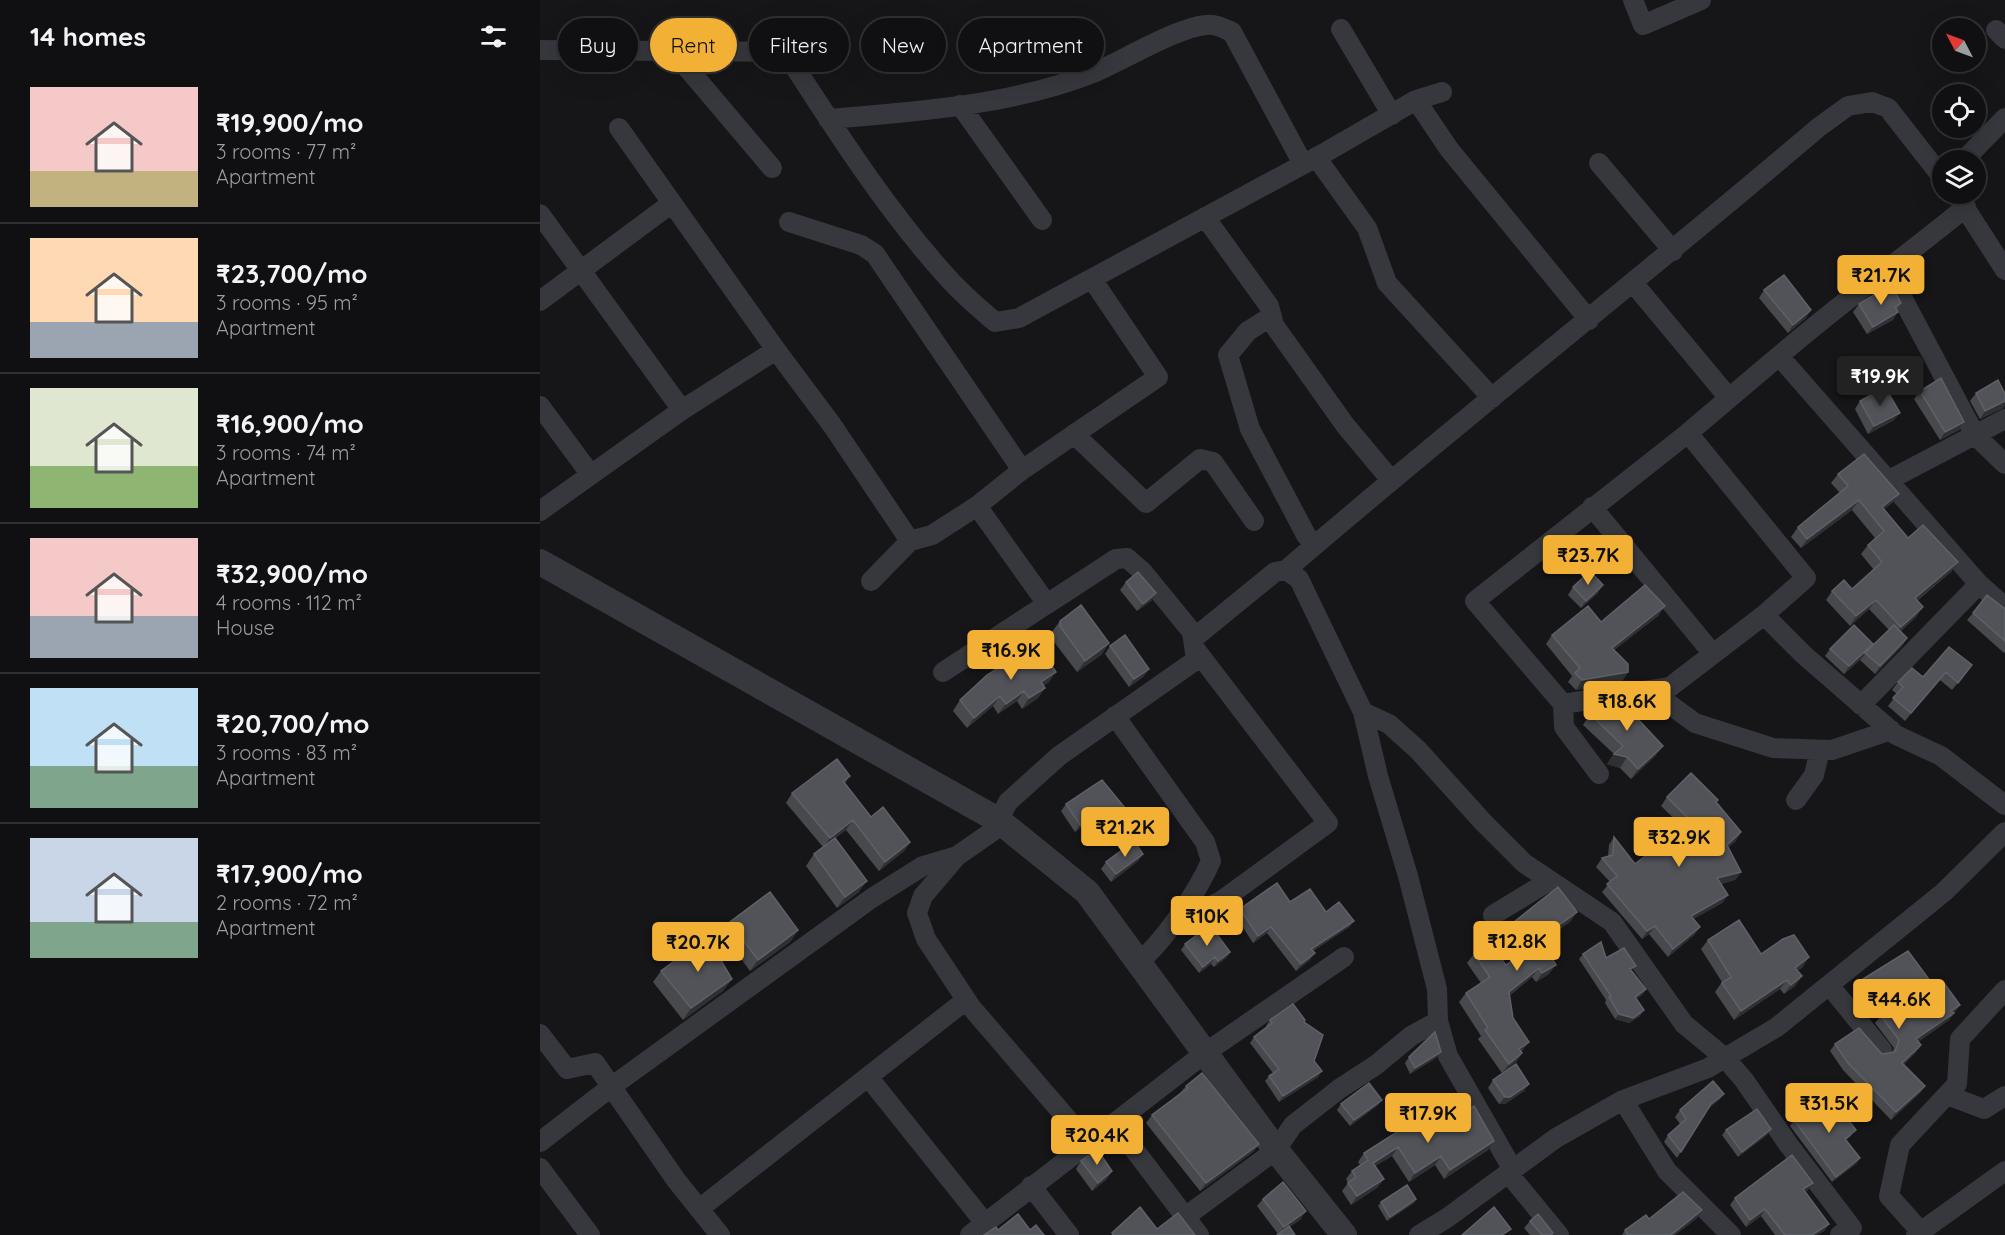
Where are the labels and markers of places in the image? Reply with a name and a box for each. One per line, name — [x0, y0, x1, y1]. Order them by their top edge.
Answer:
pin: ₹21.7K — [1832, 255, 1930, 306]
pin: ₹19.9K — [1831, 356, 1929, 407]
pin: ₹23.7K — [1539, 535, 1637, 586]
pin: ₹16.9K — [962, 630, 1060, 681]
pin: ₹18.6K — [1578, 681, 1676, 732]
pin: ₹21.2K — [1076, 807, 1174, 858]
pin: ₹32.9K — [1630, 817, 1728, 868]
pin: ₹10K — [1171, 896, 1243, 947]
pin: ₹12.8K — [1468, 921, 1566, 972]
pin: ₹20.7K — [649, 922, 747, 973]
pin: ₹44.6K — [1850, 979, 1948, 1030]
pin: ₹31.5K — [1780, 1083, 1878, 1134]
pin: ₹17.9K — [1379, 1093, 1477, 1144]
pin: ₹20.4K — [1048, 1115, 1146, 1166]

